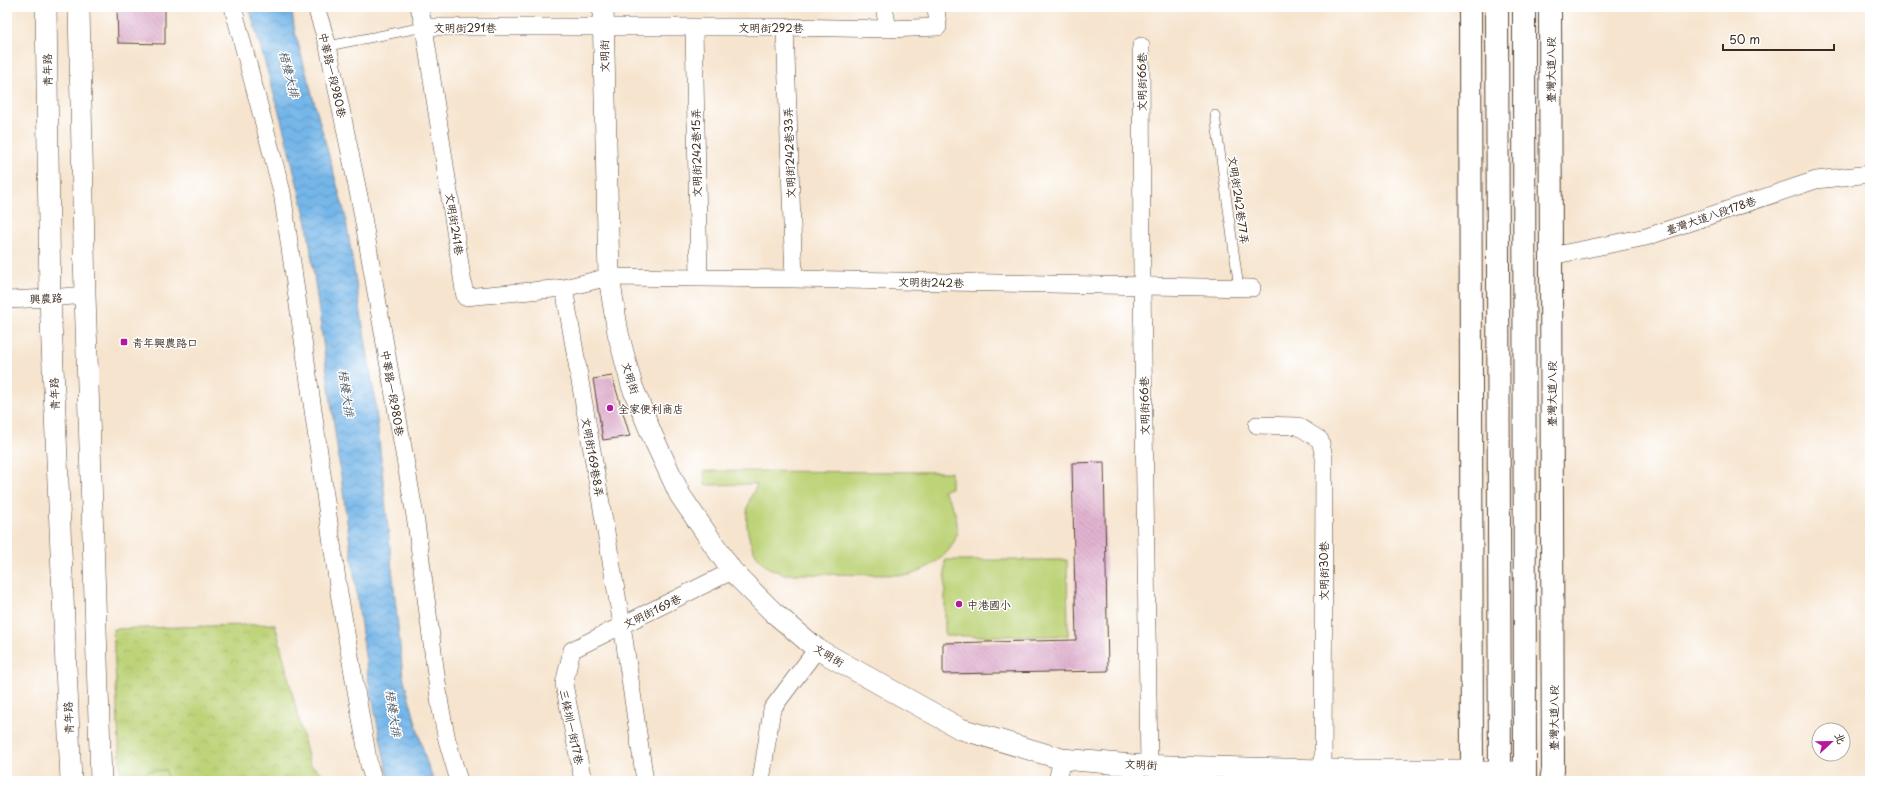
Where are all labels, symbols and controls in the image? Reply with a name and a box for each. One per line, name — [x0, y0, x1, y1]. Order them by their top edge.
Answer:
street label: 文明街291巷 — [434, 19, 496, 36]
street label: 文明街292巷 — [738, 19, 804, 36]
scale bar — [1723, 26, 1834, 52]
text: 50 m — [1729, 30, 1760, 48]
street label: 中華路一段980巷 — [315, 31, 351, 119]
street label: 臺灣大道八段 — [1542, 37, 1559, 103]
street label: 文明街 — [595, 38, 613, 73]
water label: 梧棲大排 — [275, 49, 305, 100]
street label: 文明街66巷 — [1133, 52, 1150, 112]
street label: 青年路 — [38, 53, 56, 87]
street label: 文明街242巷33弄 — [779, 107, 799, 199]
street label: 文明街242巷15弄 — [687, 108, 705, 198]
street label: 文明街242巷77弄 — [1224, 155, 1254, 245]
street label: 文明街241巷 — [442, 192, 468, 256]
street label: 臺灣大道八段178巷 — [1663, 192, 1759, 238]
street label: 文明街242巷 — [898, 273, 964, 291]
street label: 興農路 — [29, 289, 63, 307]
place label: 青年興農路口 — [132, 334, 198, 351]
marker: 青年興農路口 — [119, 337, 129, 347]
street label: 中華路一段980巷 — [377, 349, 409, 437]
street label: 文明街 — [618, 360, 644, 397]
street label: 臺灣大道八段 — [1543, 361, 1560, 427]
water label: 梧棲大排 — [335, 368, 359, 419]
street label: 文明街66巷 — [1135, 376, 1153, 436]
street label: 青年路 — [45, 377, 63, 411]
place label: 全家便利商店 — [618, 400, 684, 417]
marker: 全家便利商店 — [605, 403, 615, 413]
street label: 文明街169巷8弄 — [578, 416, 608, 498]
street label: 文明街30巷 — [1315, 541, 1332, 601]
street label: 文明街169巷 — [620, 590, 684, 632]
place label: 中港國小 — [967, 596, 1011, 613]
marker: 中港國小 — [954, 599, 964, 609]
street label: 文明街 — [810, 639, 848, 671]
street label: 臺灣大道八段 — [1545, 685, 1562, 751]
water label: 梧棲大排 — [382, 688, 406, 739]
street label: 三條圳一街17巷 — [556, 688, 588, 766]
street label: 青年路 — [59, 701, 77, 735]
north arrow — [1811, 722, 1851, 762]
text: 北 — [1831, 730, 1851, 746]
street label: 文明街 — [1124, 755, 1159, 773]

